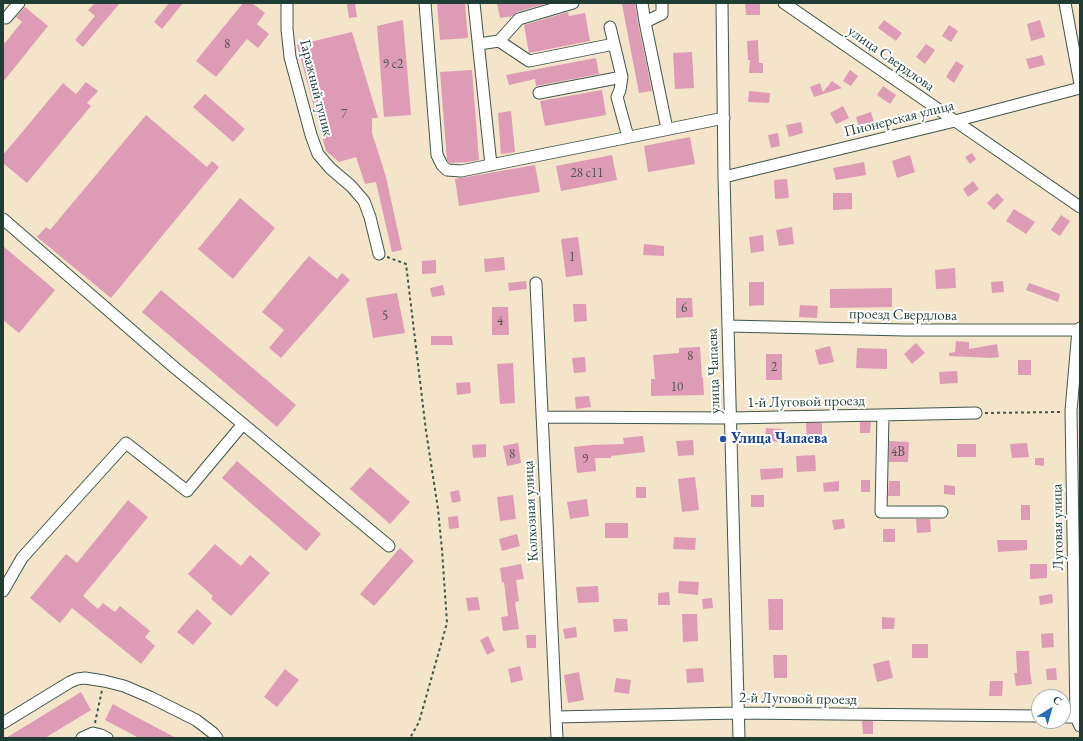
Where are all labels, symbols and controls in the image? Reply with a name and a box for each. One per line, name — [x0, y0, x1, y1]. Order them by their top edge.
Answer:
street label: улица Свердлова — [844, 22, 938, 96]
house number: 8 — [224, 36, 230, 52]
street label: Гаражный тупик — [295, 38, 337, 138]
house number: 9 с2 — [383, 56, 403, 72]
street label: Пионерская улица — [842, 97, 956, 141]
house number: 7 — [341, 106, 347, 122]
house number: 28 с11 — [571, 165, 603, 181]
house number: 1 — [569, 249, 575, 265]
house number: 6 — [681, 300, 687, 316]
street label: проезд Свердлова — [849, 305, 957, 325]
house number: 5 — [382, 308, 388, 324]
house number: 4 — [497, 313, 503, 329]
street label: улица Чапаева — [704, 328, 724, 414]
house number: 8 — [687, 348, 693, 364]
house number: 2 — [771, 359, 777, 375]
house number: 10 — [671, 379, 683, 395]
street label: 1-й Луговой проезд — [747, 392, 865, 412]
place label: Улица Чапаева — [731, 430, 827, 448]
marker: Улица Чапаева — [718, 434, 728, 444]
house number: 4В — [891, 444, 905, 460]
house number: 8 — [509, 446, 515, 462]
house number: 9 — [582, 451, 588, 467]
street label: Колхозная улица — [519, 460, 543, 562]
street label: Луговая улица — [1048, 483, 1068, 571]
street label: 2-й Луговой проезд — [739, 689, 857, 709]
north arrow — [1031, 689, 1071, 729]
text: С — [1050, 692, 1065, 708]

